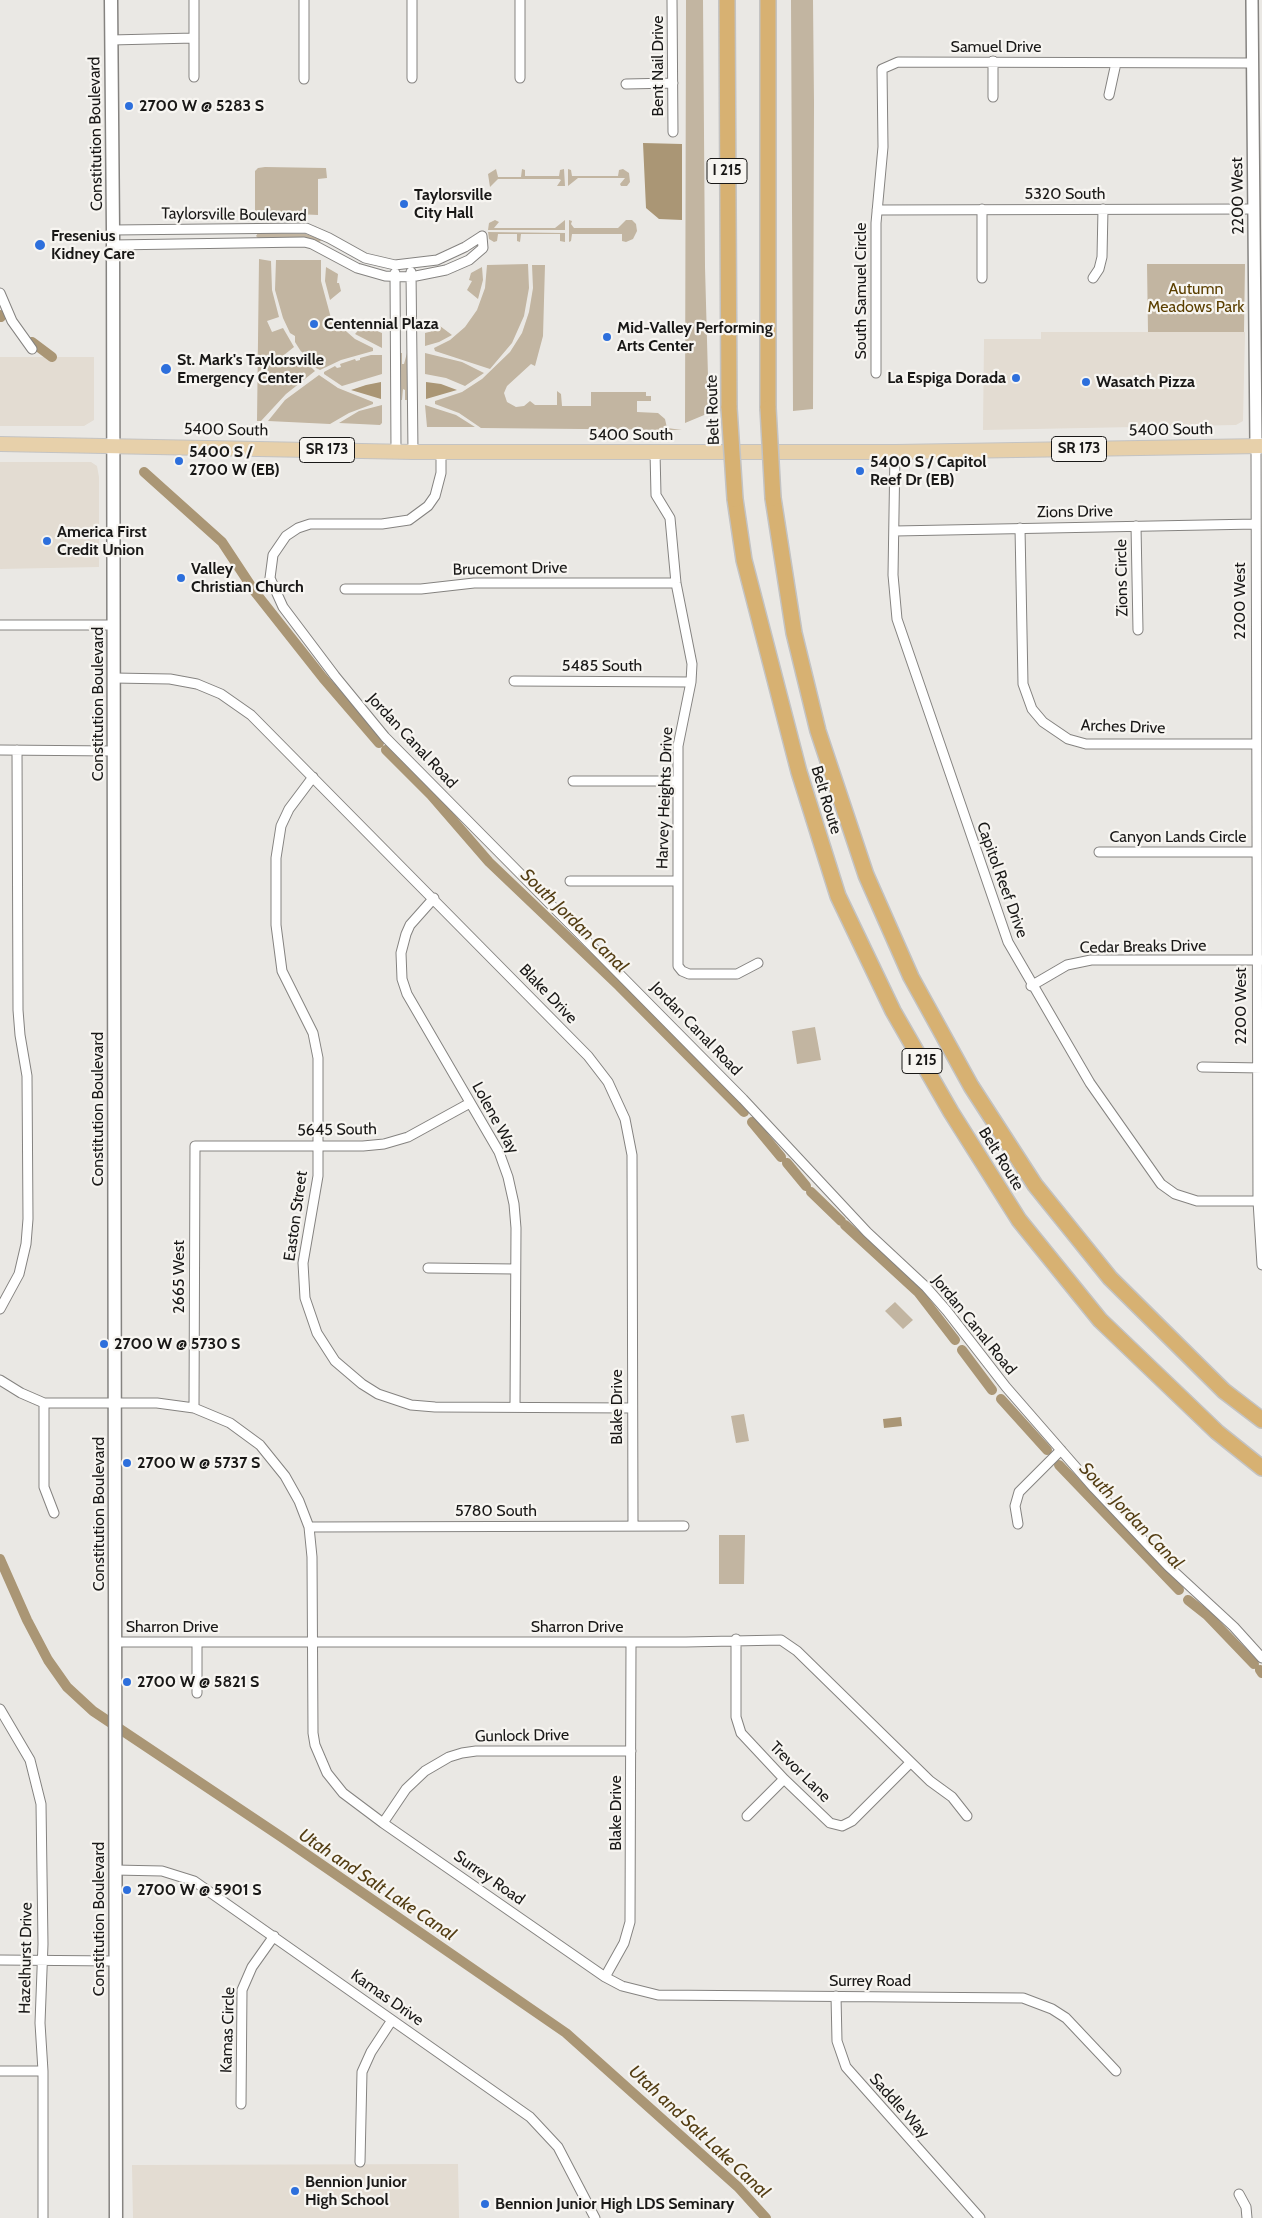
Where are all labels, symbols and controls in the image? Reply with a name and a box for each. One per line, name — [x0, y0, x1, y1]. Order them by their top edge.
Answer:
street label: Bent Nail Drive — [648, 16, 668, 116]
street label: Samuel Drive — [951, 37, 1041, 57]
street label: Constitution Boulevard — [85, 57, 107, 211]
place label: 2700 W @ 5283 S — [139, 96, 264, 116]
marker: 2700 W @ 5283 S — [123, 100, 135, 112]
street label: 2200 West — [1228, 157, 1248, 235]
road number: I 215 — [707, 158, 747, 184]
street label: 5320 South — [1024, 184, 1106, 204]
place label: Taylorsville City Hall — [414, 185, 492, 223]
marker: Taylorsville City Hall — [398, 198, 410, 210]
street label: Taylorsville Boulevard — [161, 204, 307, 226]
street label: South Samuel Circle — [851, 223, 871, 359]
place label: Fresenius Kidney Care — [51, 226, 135, 264]
marker: Fresenius Kidney Care — [33, 238, 47, 252]
park label: Autumn Meadows Park — [1148, 279, 1244, 317]
place label: Centennial Plaza — [324, 314, 439, 334]
marker: Centennial Plaza — [308, 318, 320, 330]
place label: Mid-Valley Performing Arts Center — [617, 318, 773, 356]
marker: Mid-Valley Performing Arts Center — [601, 331, 613, 343]
place label: St. Mark's Taylorsville Emergency Center — [177, 350, 324, 388]
marker: St. Mark's Taylorsville Emergency Center — [159, 362, 173, 376]
place label: La Espiga Dorada — [887, 368, 1006, 388]
marker: La Espiga Dorada — [1010, 372, 1022, 384]
place label: Wasatch Pizza — [1096, 372, 1195, 392]
street label: Belt Route — [702, 374, 724, 446]
marker: Wasatch Pizza — [1080, 376, 1092, 388]
street label: 5400 South — [184, 420, 268, 440]
street label: 5400 South — [1129, 420, 1213, 440]
street label: 5400 South — [589, 425, 673, 445]
road number: SR 173 — [1052, 436, 1106, 462]
road number: SR 173 — [300, 438, 354, 462]
place label: 5400 S / 2700 W (EB) — [189, 442, 280, 480]
place label: 5400 S / Capitol Reef Dr (EB) — [870, 452, 986, 490]
marker: 5400 S / 2700 W (EB) — [173, 455, 185, 467]
marker: 5400 S / Capitol Reef Dr (EB) — [854, 465, 866, 477]
street label: Zions Drive — [1037, 502, 1113, 522]
place label: America First Credit Union — [57, 522, 147, 560]
marker: America First Credit Union — [41, 535, 53, 547]
street label: Zions Circle — [1112, 539, 1132, 617]
street label: Brucemont Drive — [452, 558, 568, 580]
place label: Valley Christian Church — [191, 559, 304, 597]
street label: 2200 West — [1230, 562, 1250, 640]
marker: Valley Christian Church — [175, 572, 187, 584]
street label: Constitution Boulevard — [88, 627, 108, 781]
street label: 5485 South — [562, 656, 642, 676]
street label: Jordan Canal Road — [363, 690, 461, 792]
street label: Arches Drive — [1080, 716, 1166, 738]
street label: Harvey Heights Drive — [653, 727, 677, 869]
street label: Belt Route — [807, 763, 845, 837]
street label: Capitol Reef Drive — [972, 819, 1032, 941]
street label: Canyon Lands Circle — [1109, 827, 1247, 847]
water label: South Jordan Canal — [516, 864, 632, 978]
street label: Cedar Breaks Drive — [1080, 936, 1206, 958]
street label: Blake Drive — [515, 960, 581, 1028]
street label: 2200 West — [1231, 967, 1251, 1045]
street label: Jordan Canal Road — [646, 978, 746, 1080]
street label: Constitution Boulevard — [88, 1032, 108, 1186]
road number: I 215 — [902, 1048, 942, 1074]
street label: Lolene Way — [467, 1079, 523, 1157]
street label: 5645 South — [297, 1120, 377, 1140]
street label: Belt Route — [974, 1124, 1028, 1194]
street label: Easton Street — [280, 1170, 312, 1262]
street label: 2665 West — [169, 1240, 189, 1314]
street label: Jordan Canal Road — [928, 1271, 1020, 1379]
place label: 2700 W @ 5730 S — [114, 1334, 240, 1354]
marker: 2700 W @ 5730 S — [98, 1338, 110, 1350]
street label: Blake Drive — [607, 1369, 627, 1445]
street label: Constitution Boulevard — [89, 1437, 109, 1591]
place label: 2700 W @ 5737 S — [137, 1453, 260, 1473]
marker: 2700 W @ 5737 S — [121, 1457, 133, 1469]
water label: South Jordan Canal — [1074, 1458, 1188, 1574]
street label: 5780 South — [455, 1501, 537, 1521]
street label: Sharron Drive — [126, 1617, 218, 1637]
street label: Sharron Drive — [531, 1617, 623, 1637]
place label: 2700 W @ 5821 S — [137, 1672, 259, 1692]
marker: 2700 W @ 5821 S — [121, 1676, 133, 1688]
street label: Gunlock Drive — [475, 1726, 569, 1746]
street label: Trevor Lane — [766, 1738, 834, 1806]
street label: Blake Drive — [606, 1775, 626, 1851]
water label: Utah and Salt Lake Canal — [294, 1824, 460, 1946]
street label: Constitution Boulevard — [89, 1842, 109, 1996]
street label: Surrey Road — [450, 1847, 528, 1909]
place label: 2700 W @ 5901 S — [137, 1880, 261, 1900]
marker: 2700 W @ 5901 S — [121, 1884, 133, 1896]
street label: Hazelhurst Drive — [15, 1902, 37, 2014]
street label: Kamas Drive — [347, 1966, 427, 2030]
street label: Surrey Road — [829, 1971, 911, 1991]
street label: Kamas Circle — [217, 1986, 239, 2074]
water label: Utah and Salt Lake Canal — [624, 2061, 774, 2203]
street label: Saddle Way — [865, 2070, 933, 2142]
place label: Bennion Junior High School — [305, 2172, 407, 2210]
marker: Bennion Junior High School — [289, 2185, 301, 2197]
place label: Bennion Junior High LDS Seminary — [495, 2194, 734, 2214]
marker: Bennion Junior High LDS Seminary — [479, 2198, 491, 2210]

